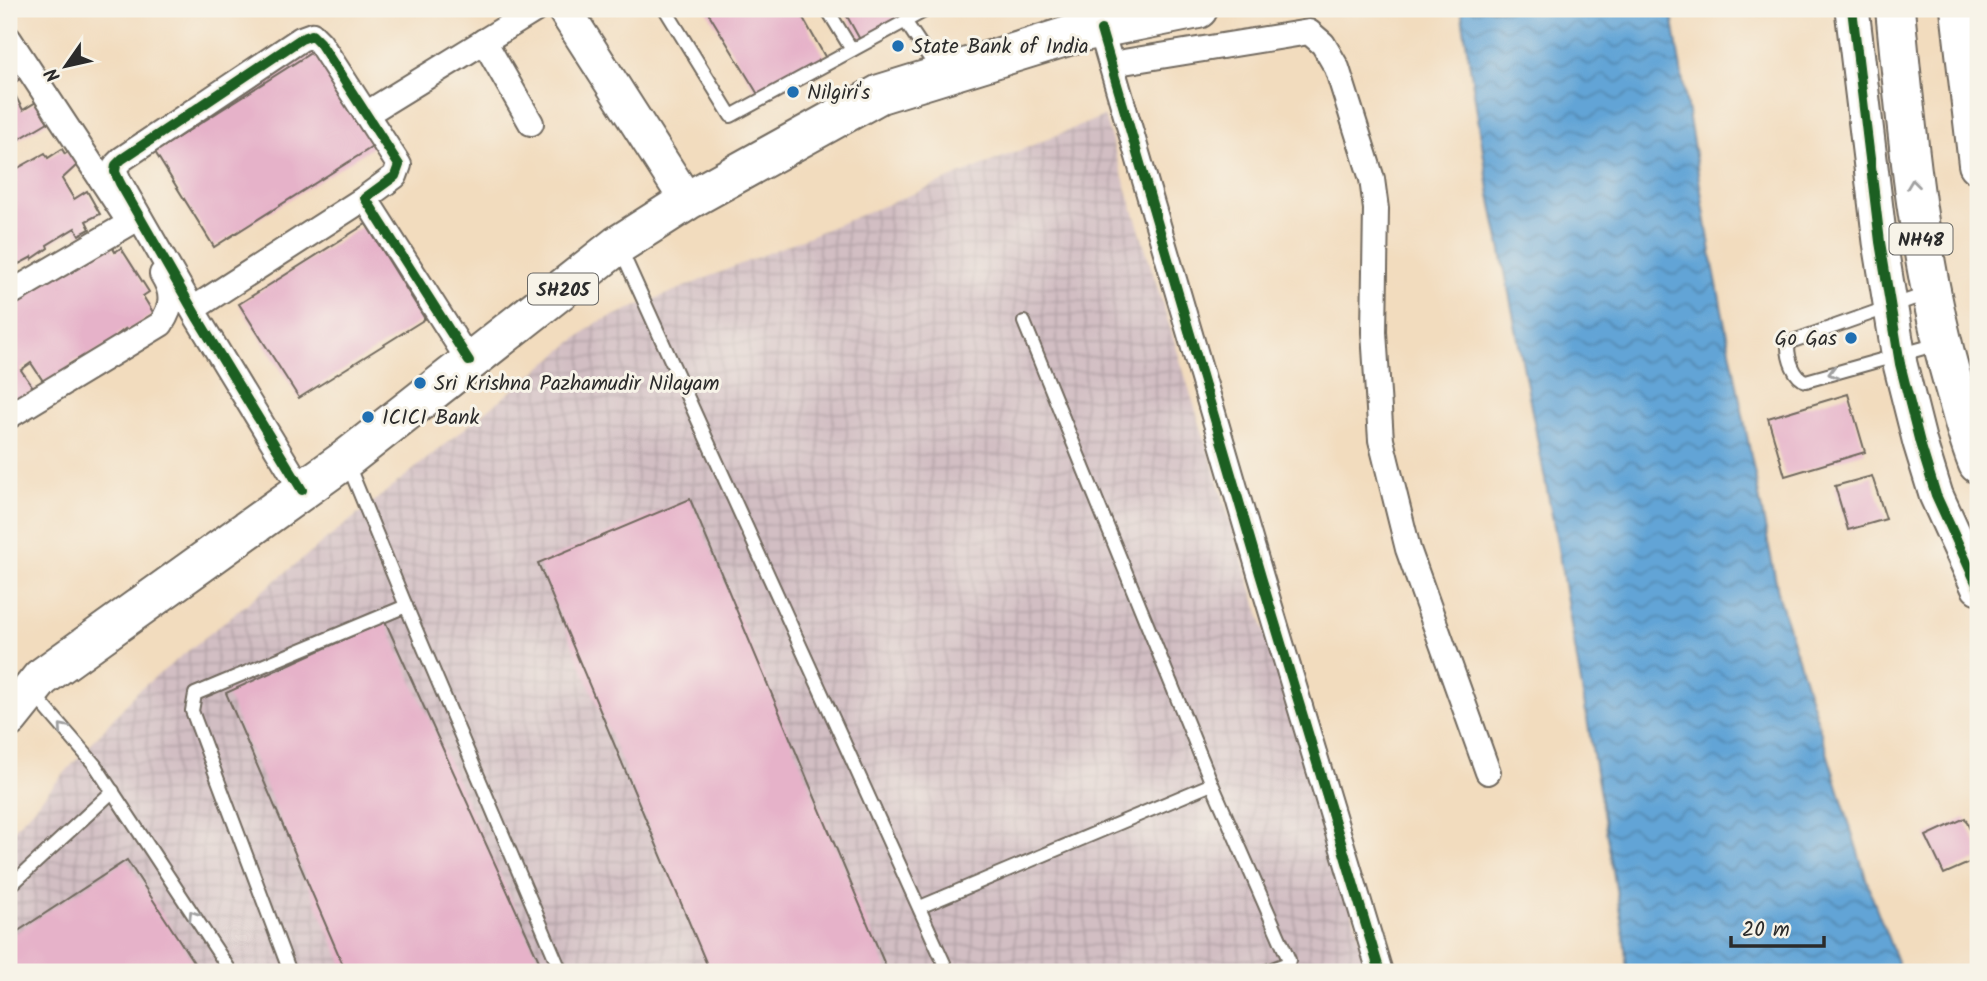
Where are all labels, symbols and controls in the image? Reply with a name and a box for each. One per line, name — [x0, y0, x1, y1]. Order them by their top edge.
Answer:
place label: State Bank of India — [912, 31, 1089, 64]
north arrow — [32, 32, 102, 102]
marker: State Bank of India — [890, 38, 906, 54]
text: N — [38, 61, 69, 88]
place label: Nilgiri's — [807, 77, 870, 110]
marker: Nilgiri's — [785, 84, 801, 100]
one-way arrow — [1905, 178, 1920, 189]
road number: NH48 — [1890, 224, 1952, 255]
road number: SH205 — [528, 274, 598, 304]
place label: Go Gas — [1775, 323, 1837, 356]
marker: Go Gas — [1843, 330, 1859, 346]
one-way arrow — [1827, 365, 1839, 379]
place label: Sri Krishna Pazhamudir Nilayam — [434, 368, 719, 401]
marker: Sri Krishna Pazhamudir Nilayam — [412, 375, 428, 391]
place label: ICICI Bank — [382, 402, 480, 435]
marker: ICICI Bank — [360, 409, 376, 425]
one-way arrow — [59, 723, 71, 736]
scale bar — [1731, 904, 1824, 948]
one-way arrow — [189, 910, 202, 923]
text: 20 m — [1742, 914, 1790, 947]

